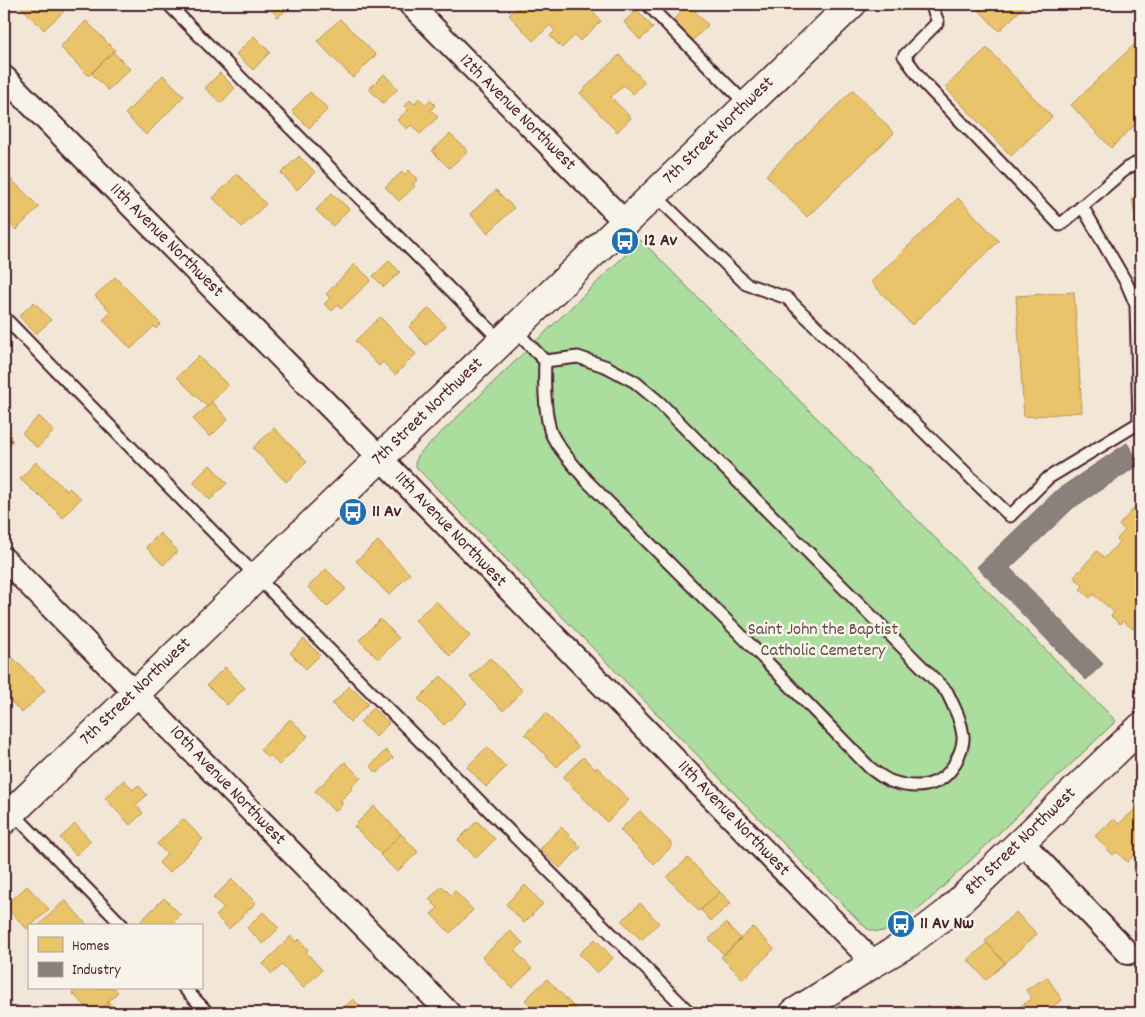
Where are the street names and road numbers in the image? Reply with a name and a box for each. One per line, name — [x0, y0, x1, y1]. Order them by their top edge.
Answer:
street label: 12th Avenue Northwest — [453, 49, 581, 177]
street label: 7th Street Northwest — [658, 71, 780, 191]
street label: 11th Avenue Northwest — [103, 178, 229, 304]
street label: 7th Street Northwest — [367, 352, 489, 472]
street label: 11th Avenue Northwest — [388, 466, 512, 594]
street label: 7th Street Northwest — [75, 632, 197, 752]
street label: 10th Avenue Northwest — [163, 720, 291, 852]
street label: 11th Avenue Northwest — [671, 755, 795, 883]
street label: 8th Street Northwest — [960, 782, 1083, 902]

